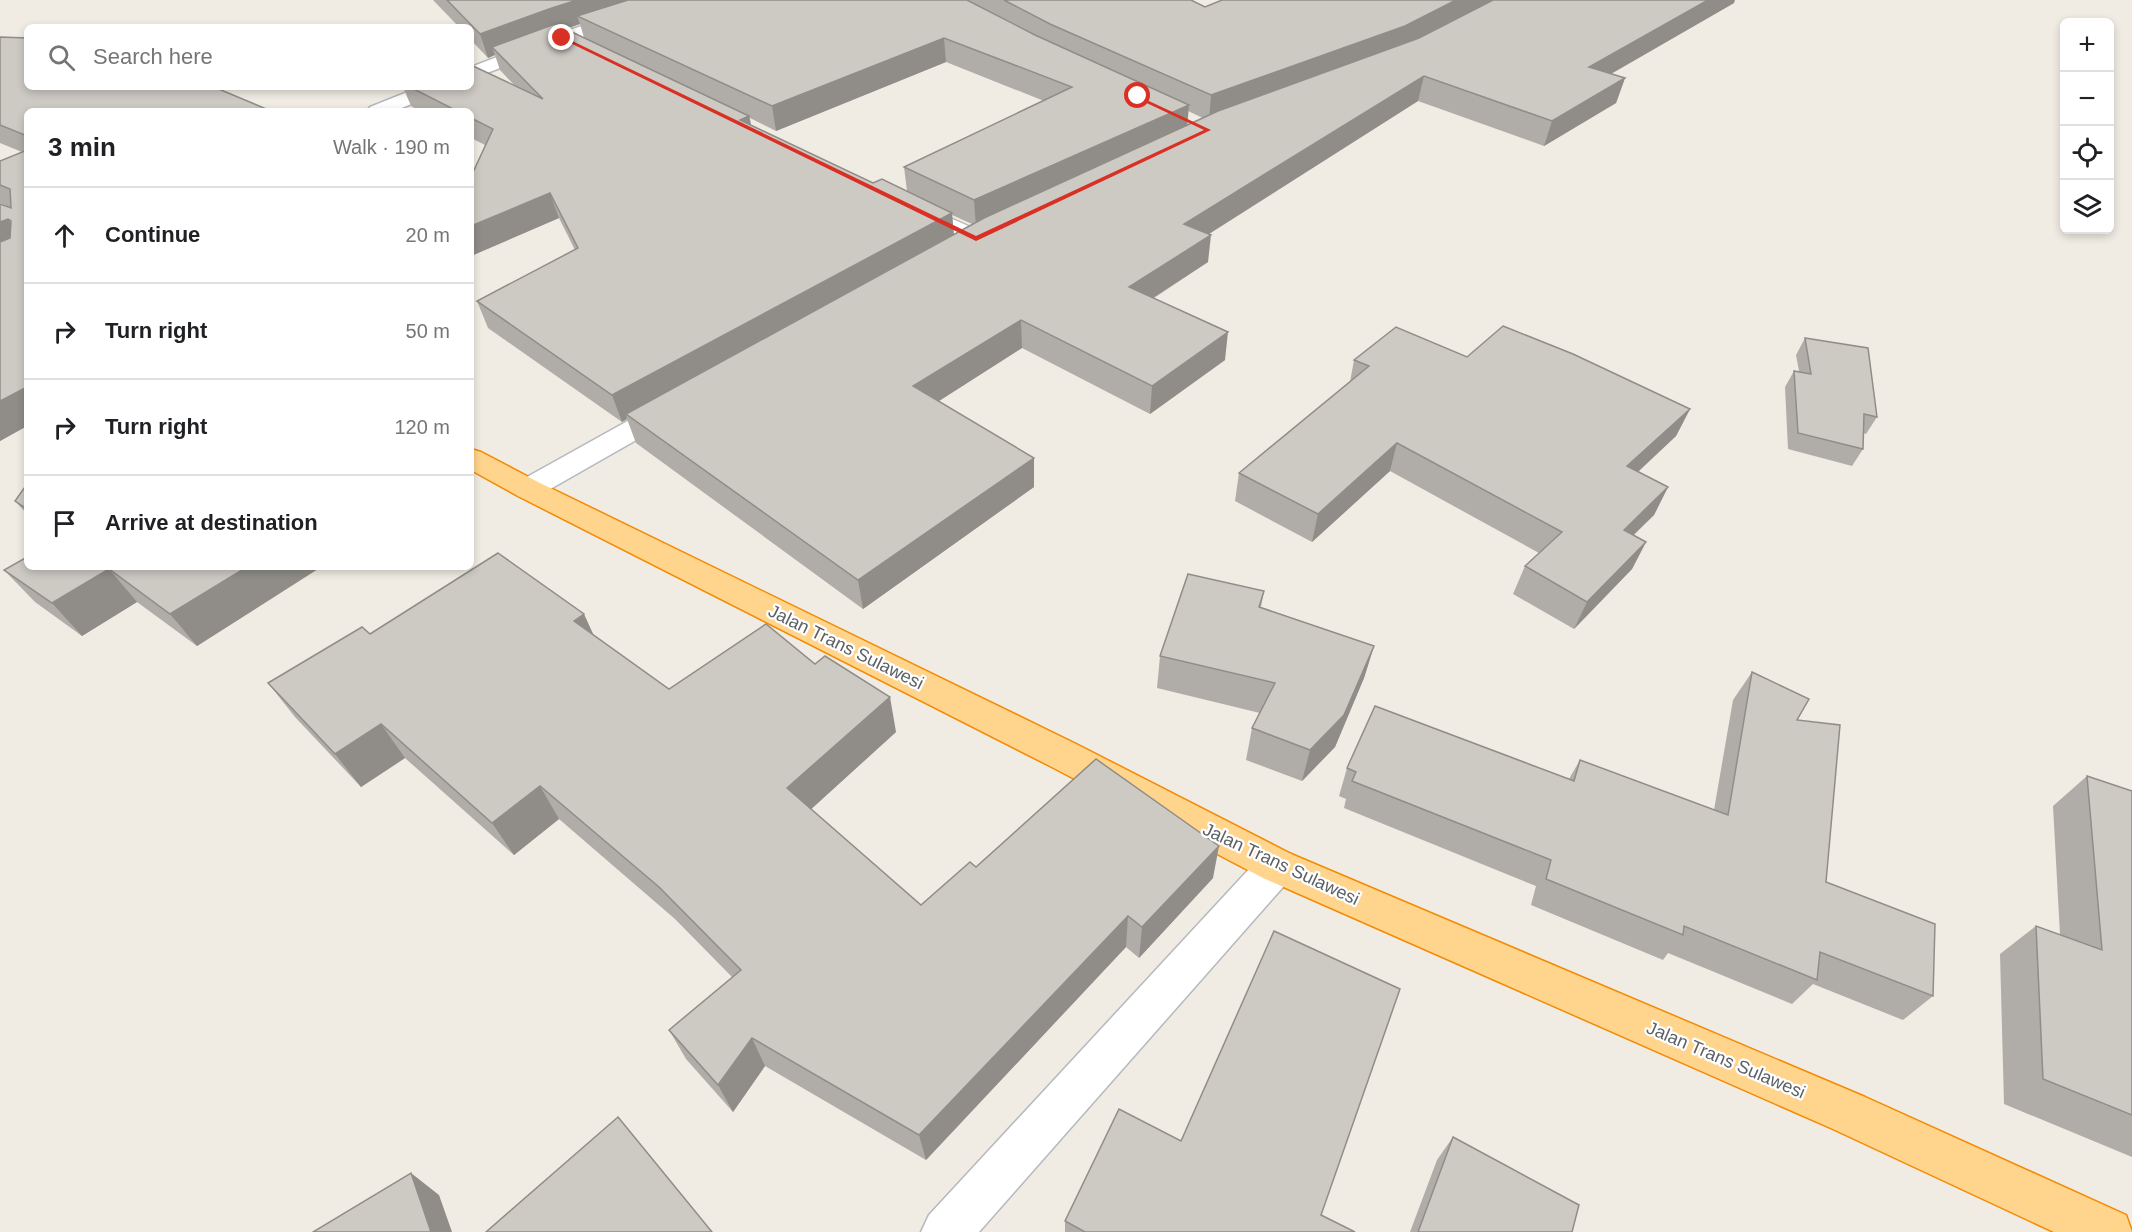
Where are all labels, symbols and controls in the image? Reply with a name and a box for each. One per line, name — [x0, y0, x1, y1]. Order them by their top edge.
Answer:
map controls — [2060, 18, 2114, 234]
button: + — [2060, 18, 2114, 72]
search box — [24, 24, 474, 90]
route end — [548, 24, 574, 50]
icon: search — [45, 41, 78, 74]
text: Search here — [93, 44, 213, 69]
button: − — [2060, 72, 2114, 126]
route start — [1124, 82, 1150, 108]
button: locate — [2060, 126, 2114, 180]
text: 3 min — [48, 132, 116, 162]
text: Walk · 190 m — [333, 136, 450, 158]
button: layers — [2060, 180, 2114, 234]
icon: ahead — [48, 219, 81, 252]
text: Continue — [105, 222, 200, 247]
text: 20 m — [406, 224, 450, 246]
icon: right — [48, 315, 81, 348]
text: Turn right — [105, 318, 207, 343]
text: 50 m — [406, 320, 450, 342]
icon: right — [48, 411, 81, 444]
text: Turn right — [105, 414, 207, 439]
text: 120 m — [394, 416, 450, 438]
icon: arrive — [48, 507, 81, 540]
text: Arrive at destination — [105, 510, 318, 535]
street label: Jalan Trans Sulawesi — [765, 601, 927, 693]
street label: Jalan Trans Sulawesi — [1200, 819, 1362, 909]
street label: Jalan Trans Sulawesi — [1644, 1018, 1808, 1102]

